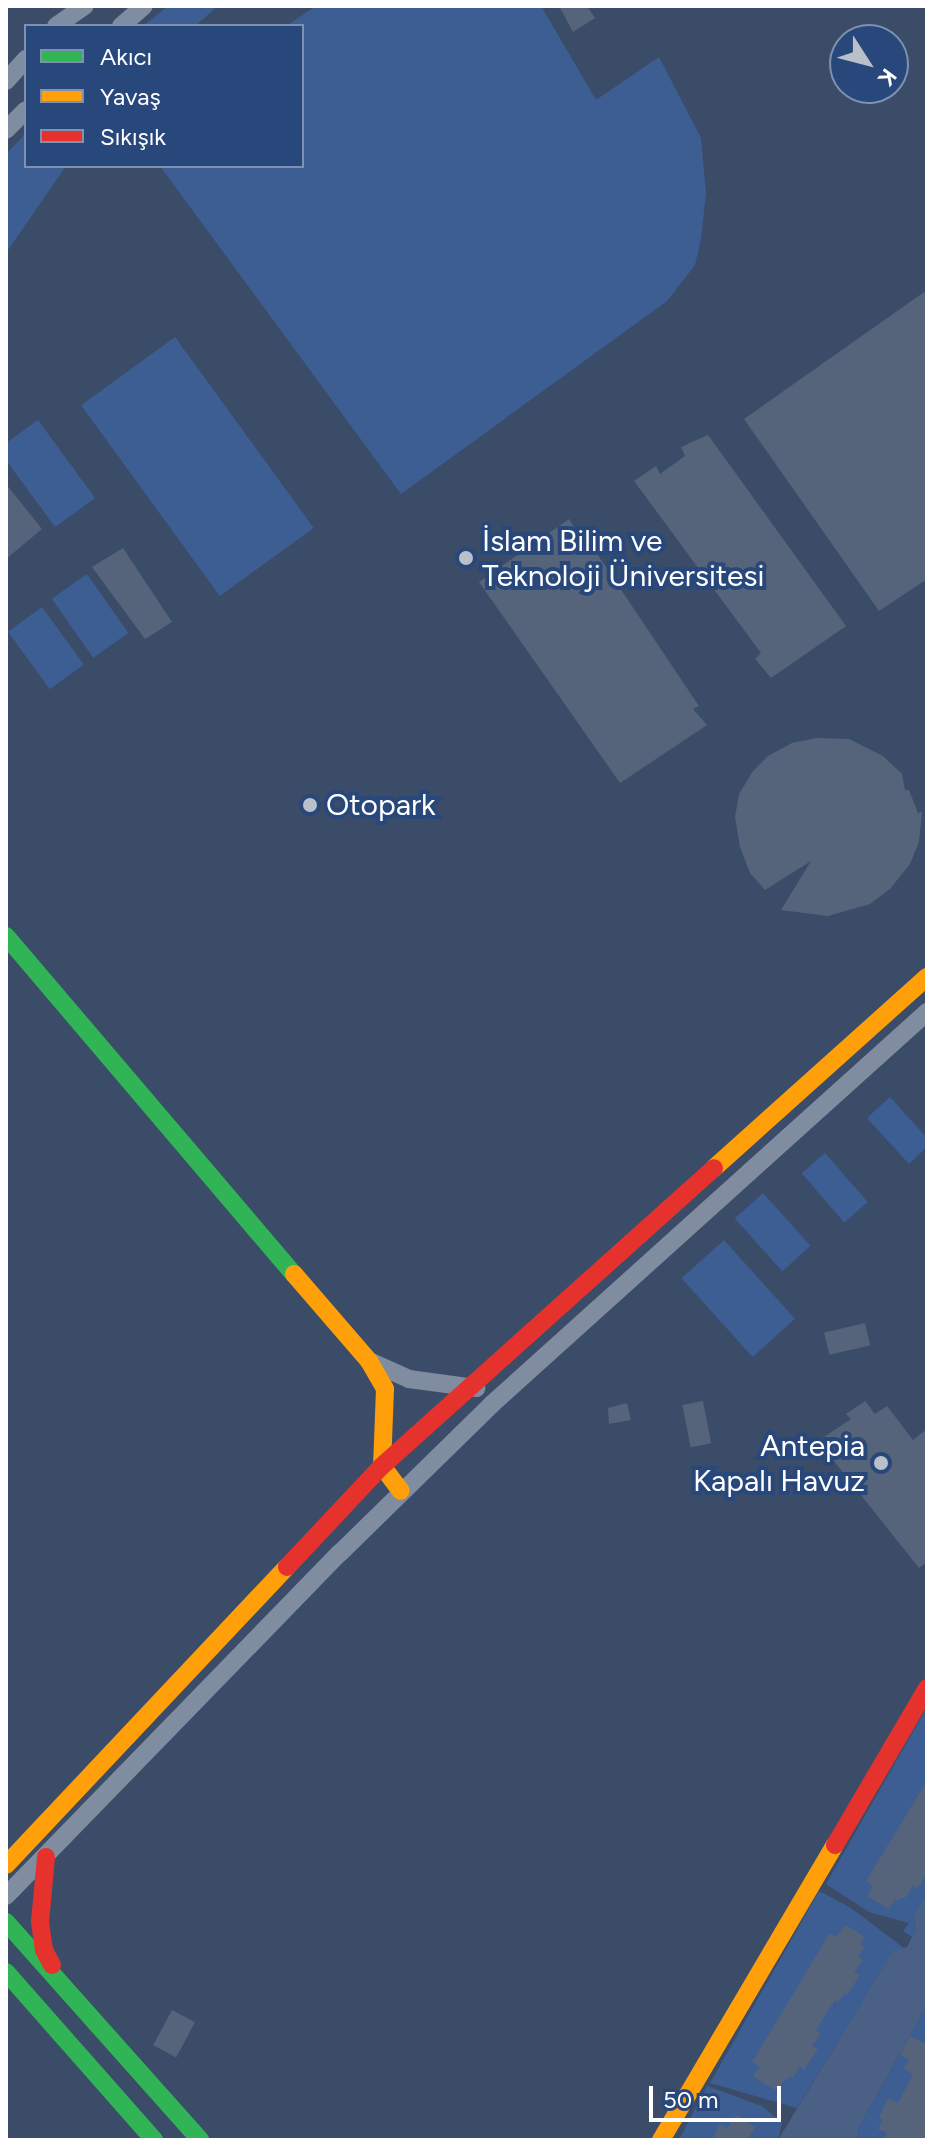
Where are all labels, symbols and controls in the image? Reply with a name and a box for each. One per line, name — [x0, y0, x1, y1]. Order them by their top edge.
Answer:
legend — [24, 24, 304, 168]
north arrow — [829, 24, 909, 104]
text: Akıcı — [100, 42, 152, 71]
text: K — [872, 63, 902, 91]
text: Yavaş — [100, 82, 161, 111]
text: Sıkışık — [100, 122, 166, 151]
place label: İslam Bilim ve Teknoloji Üniversitesi — [482, 523, 764, 594]
marker: İslam Bilim ve Teknoloji Üniversitesi — [457, 549, 475, 567]
place label: Otopark — [326, 787, 436, 823]
marker: Otopark — [301, 796, 319, 814]
place label: Antepia Kapalı Havuz — [693, 1428, 865, 1498]
marker: Antepia Kapalı Havuz — [872, 1454, 890, 1472]
scale bar — [653, 2070, 785, 2120]
text: 50 m — [663, 2085, 719, 2114]

